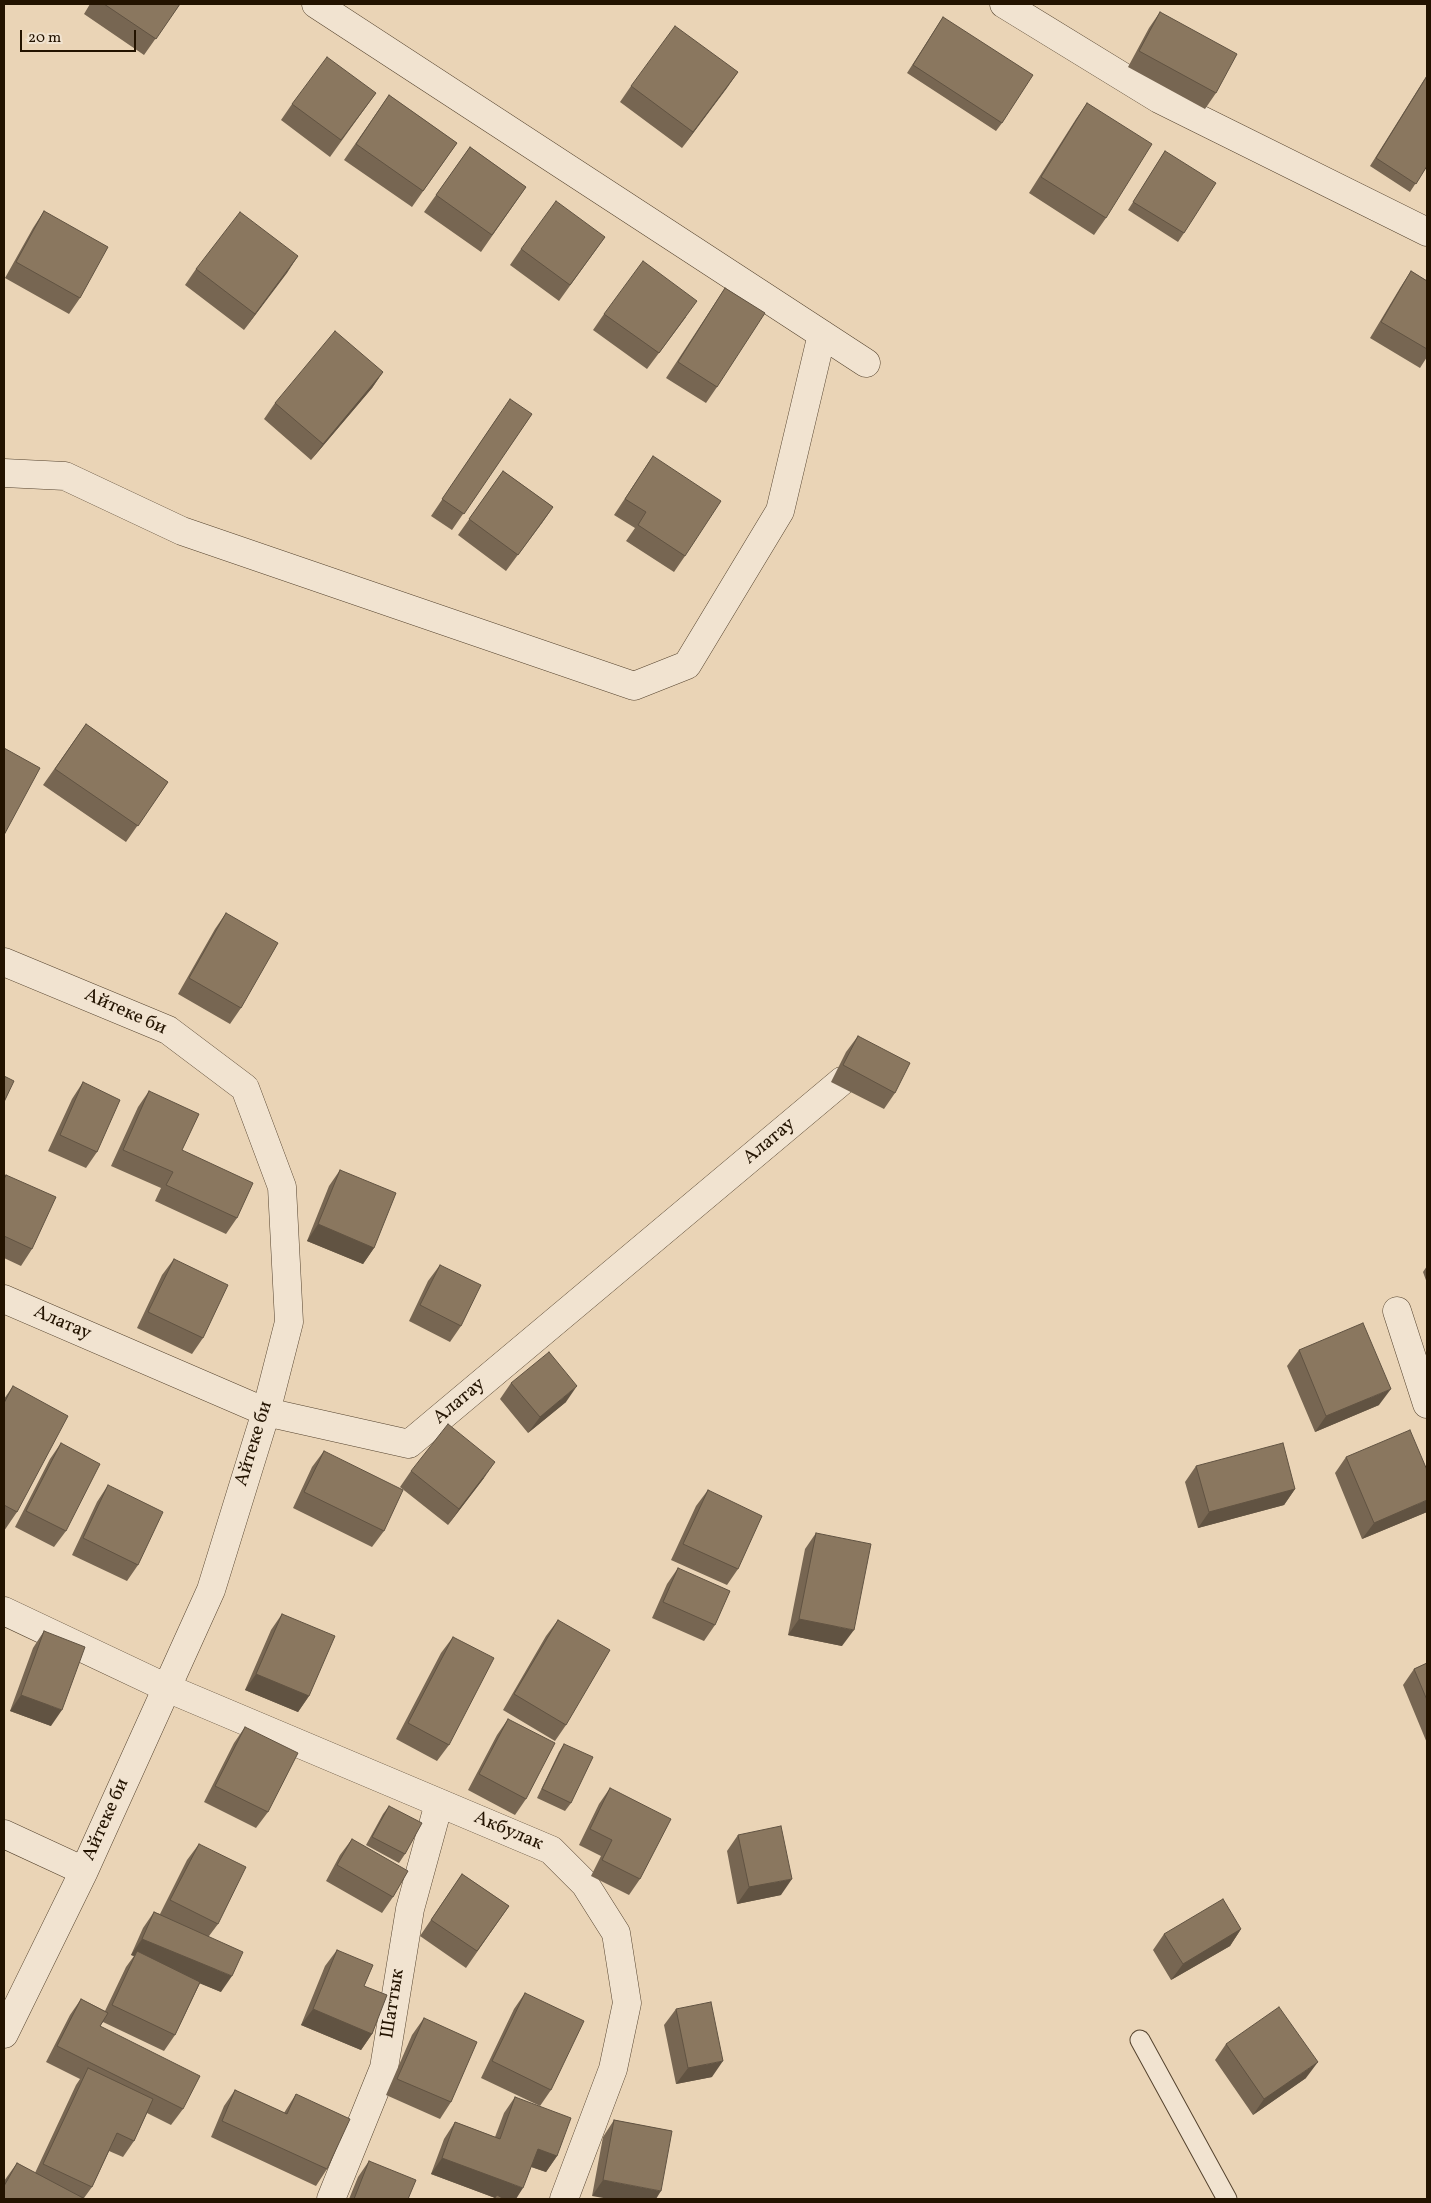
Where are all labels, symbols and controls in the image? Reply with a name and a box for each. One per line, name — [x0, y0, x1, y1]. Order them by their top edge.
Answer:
scale bar — [22, 20, 139, 52]
text: 20 m — [28, 28, 61, 49]
street label: Айтеке би — [80, 985, 170, 1041]
street label: Алатау — [739, 1114, 801, 1170]
street label: Алатау — [30, 1302, 94, 1346]
street label: Алатау — [429, 1374, 491, 1430]
street label: Айтеке би — [231, 1399, 279, 1489]
street label: Айтеке би — [79, 1775, 135, 1865]
street label: Акбулак — [470, 1807, 546, 1857]
street label: Шаттык — [377, 1967, 411, 2041]

